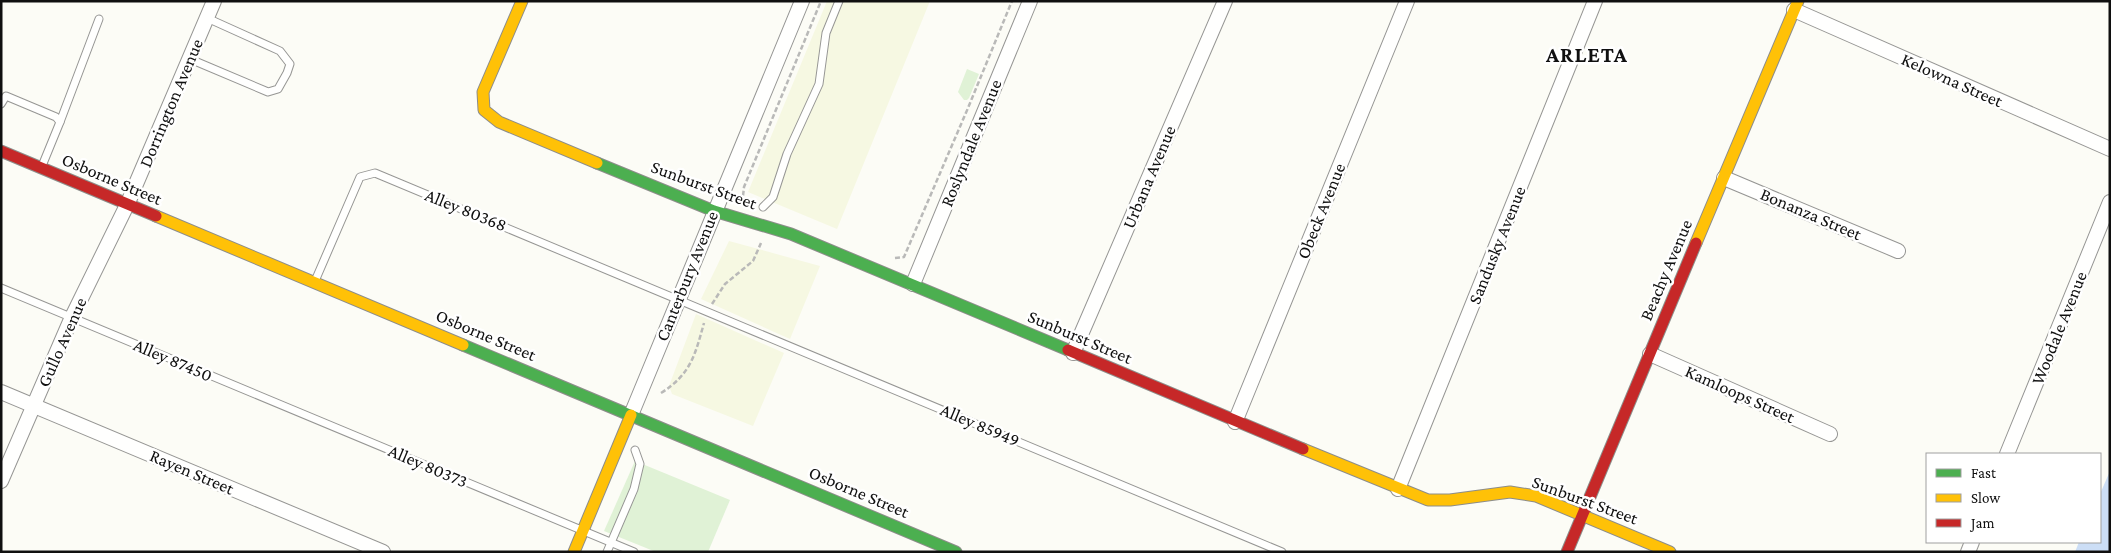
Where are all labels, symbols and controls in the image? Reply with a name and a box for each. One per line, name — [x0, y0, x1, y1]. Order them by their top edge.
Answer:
street label: Dorrington Avenue — [135, 36, 207, 170]
district label: ARLETA — [1545, 42, 1628, 67]
street label: Kelowna Street — [1898, 49, 2007, 112]
street label: Roslyndale Avenue — [936, 76, 1006, 209]
street label: Urbana Avenue — [1118, 122, 1180, 232]
street label: Osborne Street — [59, 149, 166, 209]
street label: Sunburst Street — [648, 157, 761, 214]
street label: Obeck Avenue — [1293, 160, 1349, 262]
street label: Sandusky Avenue — [1464, 183, 1530, 307]
street label: Bonanza Street — [1757, 184, 1866, 245]
street label: Alley 80368 — [422, 185, 510, 235]
street label: Canterbury Avenue — [652, 208, 722, 344]
street label: Beachy Avenue — [1636, 216, 1696, 324]
street label: Woodale Avenue — [2027, 268, 2091, 388]
street label: Gullo Avenue — [33, 294, 91, 390]
street label: Osborne Street — [433, 305, 540, 365]
street label: Sunburst Street — [1025, 306, 1136, 368]
street label: Alley 87450 — [131, 334, 215, 386]
street label: Kamloops Street — [1682, 361, 1799, 427]
street label: Alley 85949 — [937, 399, 1023, 451]
street label: Alley 80373 — [385, 440, 471, 492]
street label: Rayen Street — [147, 445, 238, 499]
legend — [1926, 453, 2101, 543]
street label: Osborne Street — [806, 462, 913, 522]
text: Fast — [1971, 465, 1997, 481]
street label: Sunburst Street — [1529, 472, 1642, 529]
text: Slow — [1971, 490, 2001, 506]
text: Jam — [1969, 515, 1994, 532]

